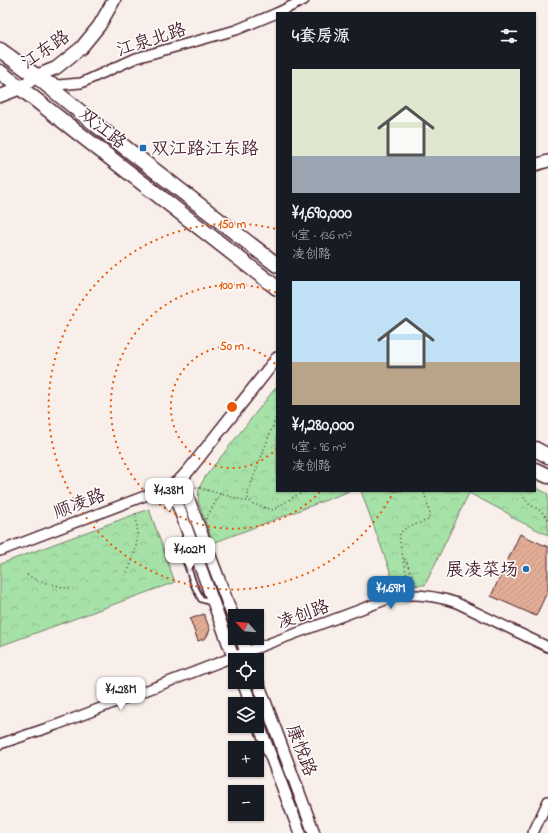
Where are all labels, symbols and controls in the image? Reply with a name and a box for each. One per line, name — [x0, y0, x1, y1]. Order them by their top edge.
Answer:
street label: 江泉北路 — [113, 17, 190, 64]
text: 4套房源 — [292, 24, 350, 49]
street label: 江东路 — [16, 25, 76, 77]
icon: filters — [498, 25, 520, 47]
icon: home — [370, 95, 442, 167]
street label: 双江路 — [72, 103, 131, 156]
place label: 双江路江东路 — [151, 137, 259, 163]
marker: 双江路江东路 — [138, 143, 148, 153]
text: ¥1,690,000 — [292, 201, 352, 226]
text: 150 m — [218, 216, 247, 234]
text: 4室 · 136 m² — [292, 226, 352, 245]
text: 凌创路 — [292, 245, 331, 264]
text: 100 m — [219, 277, 246, 295]
icon: home — [370, 307, 442, 379]
text: 50 m — [220, 338, 245, 356]
centre of rings — [225, 400, 239, 414]
text: ¥1,280,000 — [292, 413, 354, 438]
text: 4室 · 96 m² — [292, 438, 346, 457]
text: 凌创路 — [292, 457, 331, 476]
pin: ¥1.38M — [136, 478, 202, 512]
text: ¥1.38M — [154, 481, 184, 500]
street label: 顺凌路 — [50, 483, 110, 527]
pin: ¥1.02M — [157, 537, 223, 571]
text: ¥1.02M — [174, 540, 206, 559]
place label: 展凌菜场 — [446, 558, 518, 584]
marker: 展凌菜场 — [521, 564, 531, 574]
pin: ¥1.69M — [358, 576, 424, 610]
text: ¥1.69M — [376, 579, 406, 598]
street label: 凌创路 — [274, 594, 334, 637]
north arrow — [228, 609, 264, 645]
map controls — [228, 609, 264, 821]
button: locate — [228, 653, 264, 689]
pin: ¥1.28M — [88, 677, 154, 711]
text: ¥1.28M — [105, 680, 137, 699]
button: layers — [228, 697, 264, 733]
street label: 康悦路 — [278, 721, 322, 781]
button: + — [228, 741, 264, 777]
button: − — [228, 785, 264, 821]

